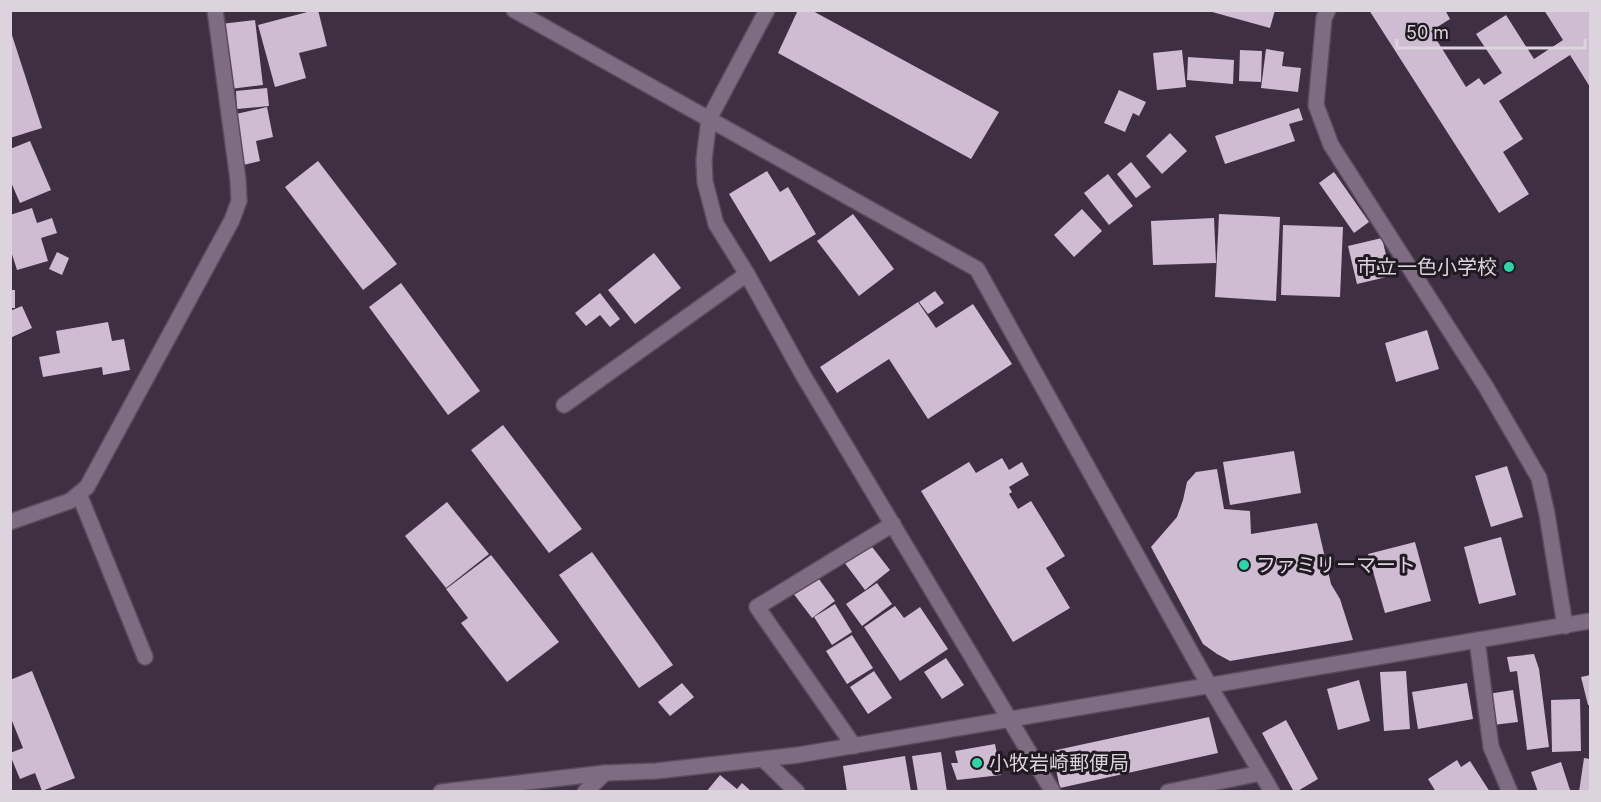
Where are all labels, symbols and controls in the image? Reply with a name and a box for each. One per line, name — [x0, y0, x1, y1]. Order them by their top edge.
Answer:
scale bar — [1397, 12, 1584, 50]
text: 50 m — [1406, 22, 1449, 43]
place label: 市立一色小学校 — [1357, 255, 1497, 279]
marker: 市立一色小学校 — [1502, 260, 1516, 274]
place label: ファミリーマート — [1256, 553, 1416, 577]
marker: ファミリーマート — [1237, 558, 1251, 572]
place label: 小牧岩崎郵便局 — [989, 751, 1129, 775]
marker: 小牧岩崎郵便局 — [970, 756, 984, 770]

